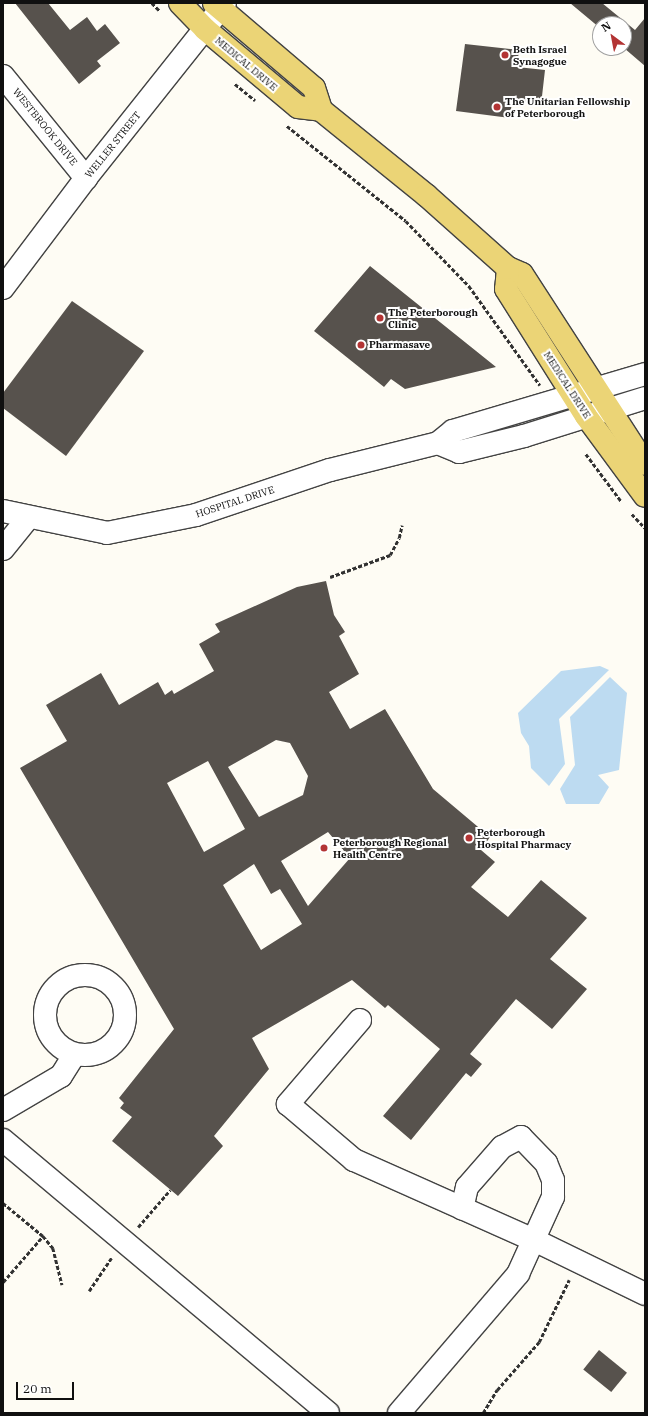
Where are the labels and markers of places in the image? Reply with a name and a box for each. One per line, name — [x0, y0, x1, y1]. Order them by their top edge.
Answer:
place label: Beth Israel Synagogue — [513, 43, 567, 66]
marker: Beth Israel Synagogue — [500, 50, 510, 60]
place label: The Unitarian Fellowship of Peterborough — [505, 95, 630, 118]
marker: The Unitarian Fellowship of Peterborough — [492, 102, 502, 112]
place label: The Peterborough Clinic — [388, 306, 478, 330]
marker: The Peterborough Clinic — [375, 313, 385, 323]
place label: Pharmasave — [369, 339, 430, 351]
marker: Pharmasave — [356, 340, 366, 350]
place label: Peterborough Hospital Pharmacy — [477, 826, 571, 850]
marker: Peterborough Hospital Pharmacy — [464, 833, 474, 843]
place label: Peterborough Regional Health Centre — [333, 836, 447, 860]
marker: Peterborough Regional Health Centre — [318, 842, 330, 854]

